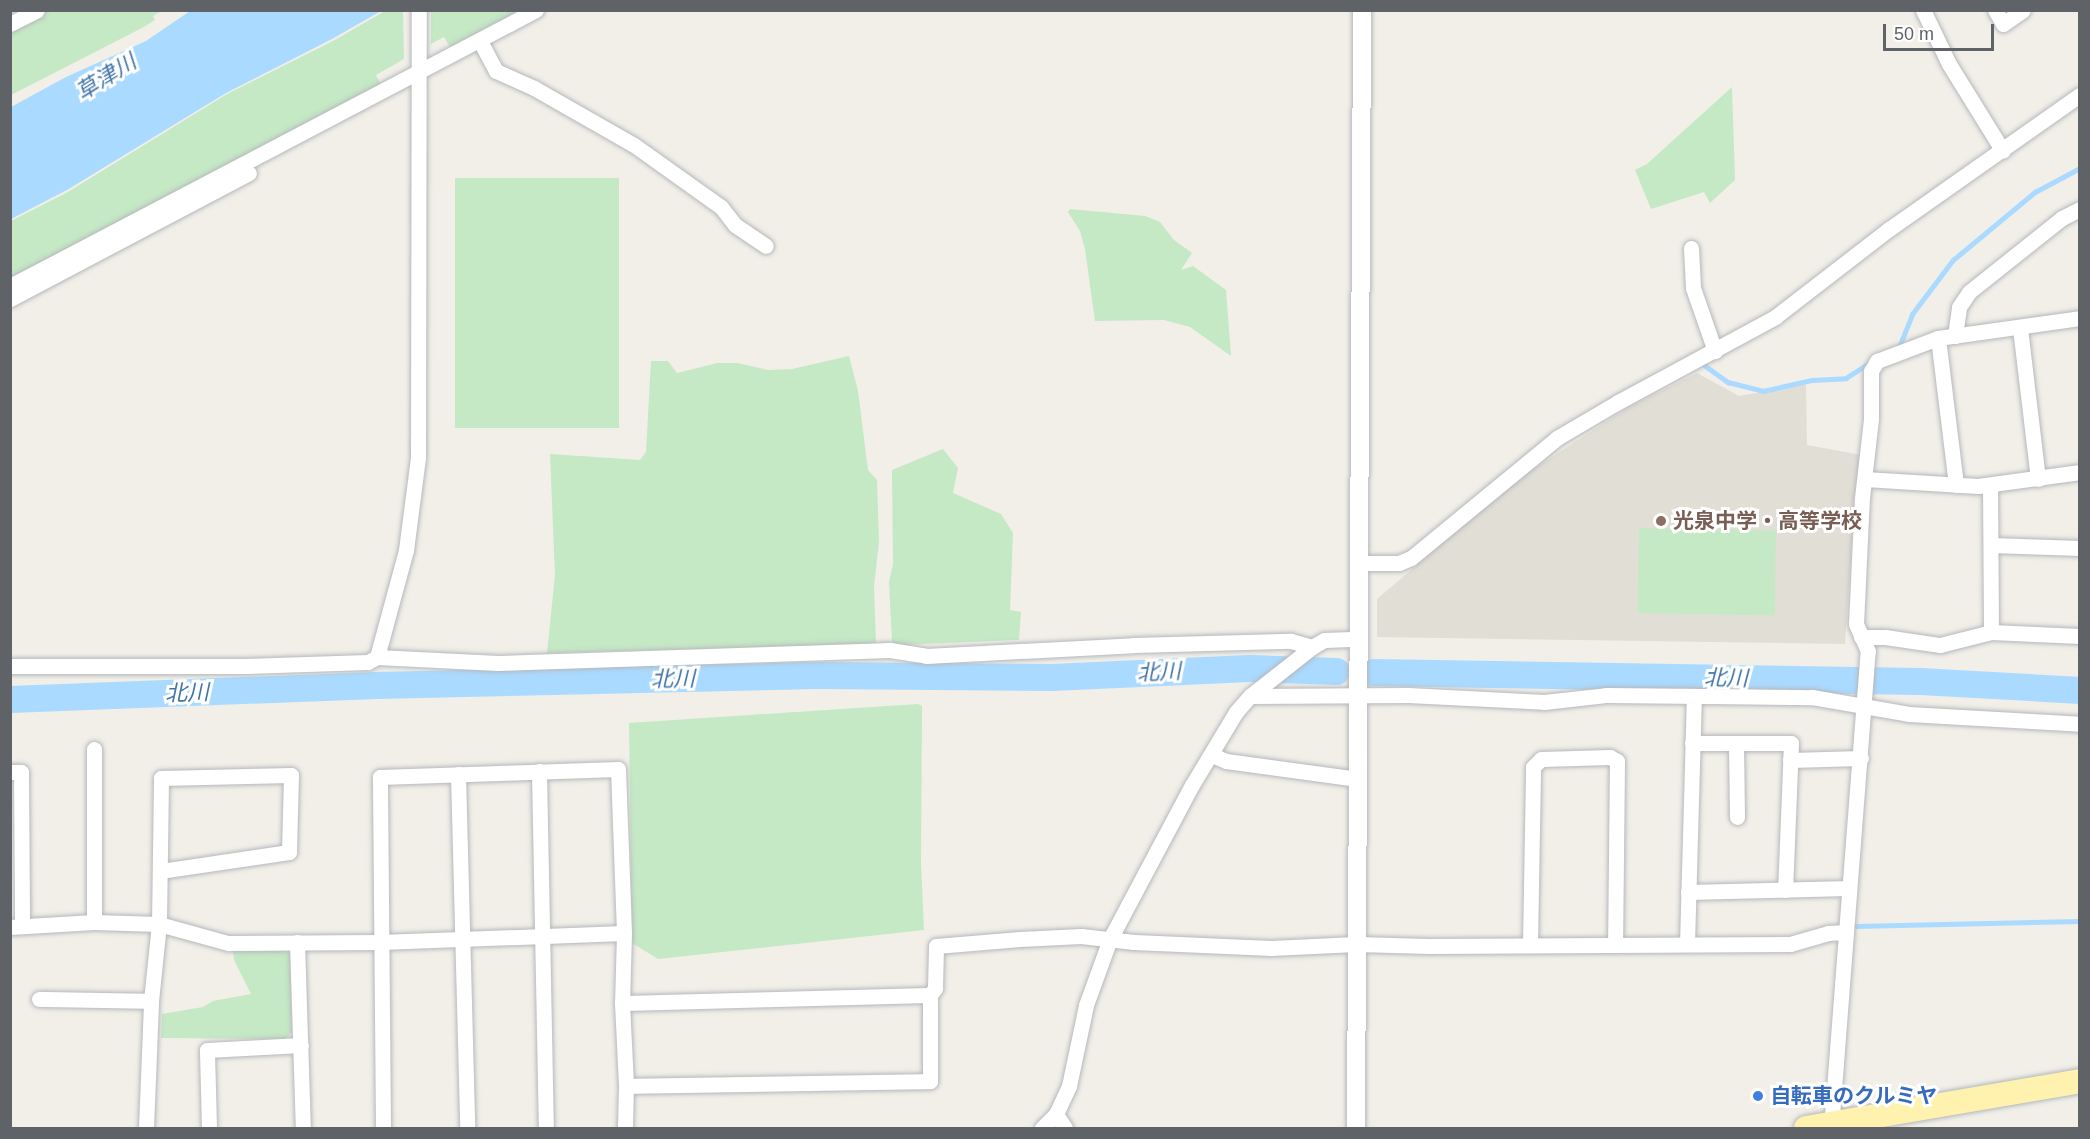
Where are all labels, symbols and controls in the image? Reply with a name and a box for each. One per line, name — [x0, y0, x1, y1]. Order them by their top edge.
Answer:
scale bar — [1886, 12, 1997, 50]
text: 50 m — [1894, 24, 1934, 44]
water label: 草津川 — [71, 48, 141, 106]
place label: 光泉中学・高等学校 — [1673, 508, 1862, 534]
marker: 光泉中学・高等学校 — [1654, 514, 1668, 528]
water label: 北川 — [1136, 658, 1182, 686]
water label: 北川 — [1704, 664, 1748, 692]
water label: 北川 — [651, 665, 695, 693]
water label: 北川 — [165, 679, 209, 707]
place label: 自転車のクルミヤ — [1770, 1083, 1938, 1109]
marker: 自転車のクルミヤ — [1751, 1089, 1765, 1103]

